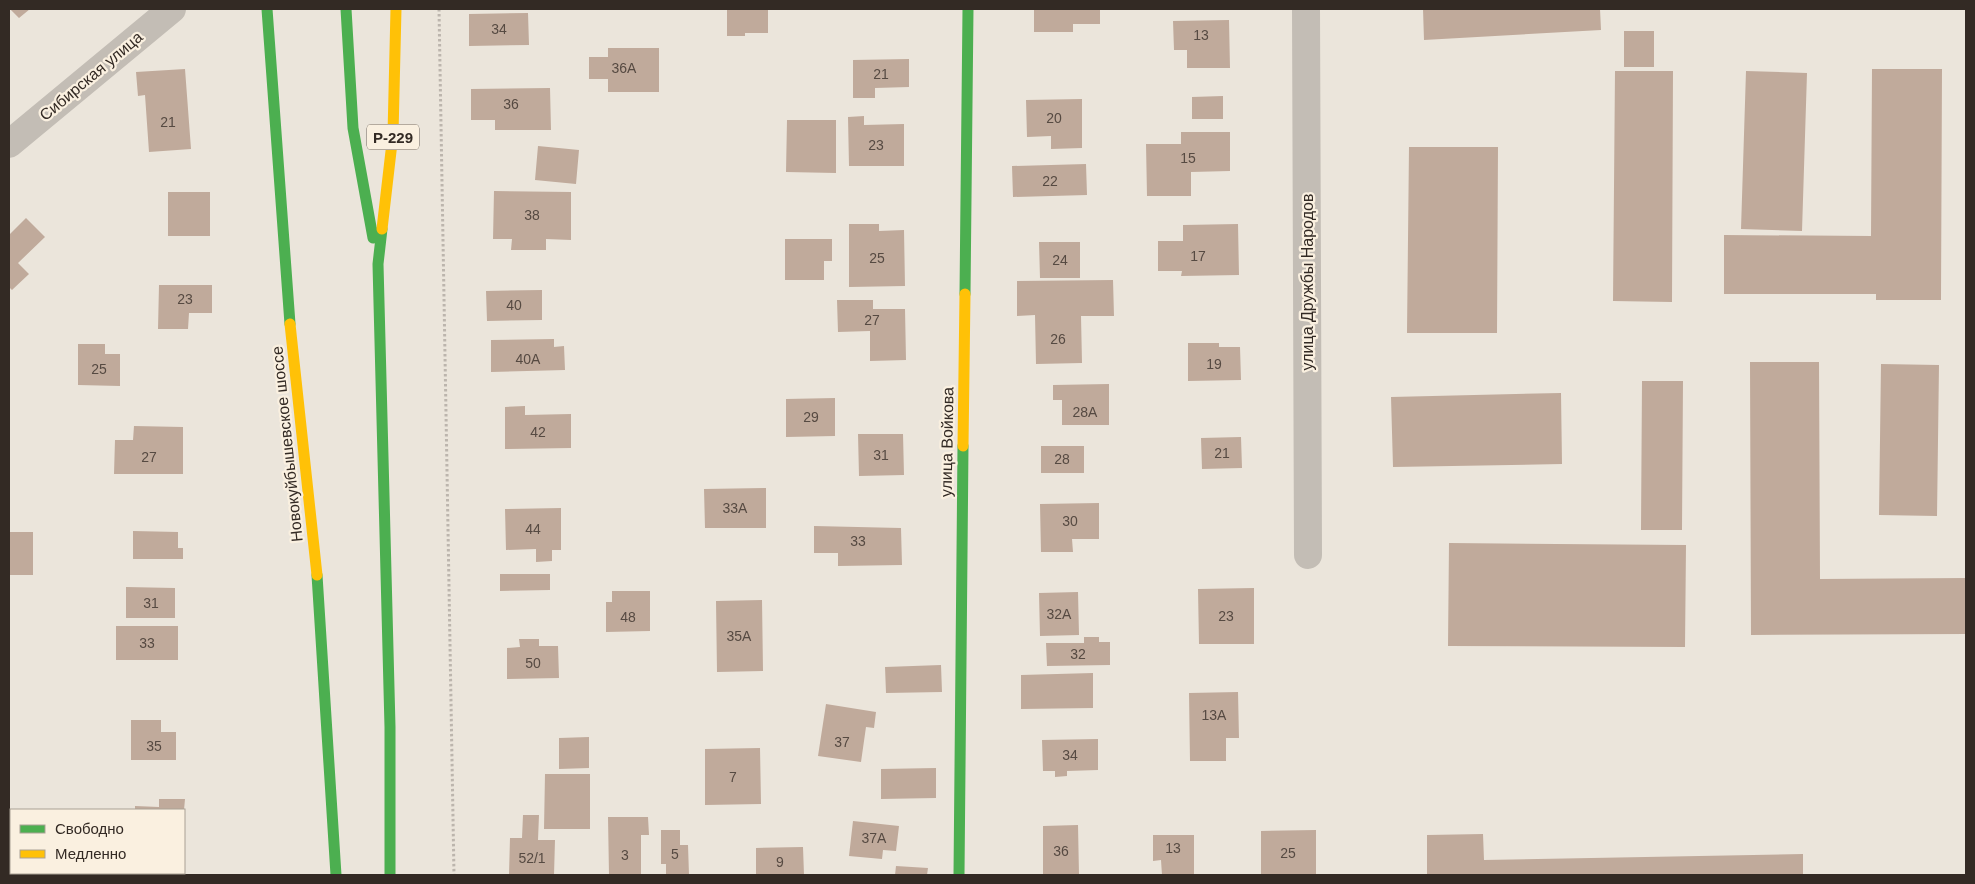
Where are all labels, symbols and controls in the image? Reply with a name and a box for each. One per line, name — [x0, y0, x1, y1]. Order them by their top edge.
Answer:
house number: 34 — [491, 21, 507, 37]
house number: 13 — [1193, 27, 1209, 43]
street label: Сибирская улица — [36, 28, 146, 124]
house number: 36А — [612, 60, 637, 76]
house number: 21 — [873, 66, 889, 82]
house number: 36 — [503, 96, 519, 112]
house number: 20 — [1046, 110, 1062, 126]
house number: 21 — [160, 114, 176, 130]
road number: Р-229 — [367, 124, 419, 150]
house number: 23 — [868, 137, 884, 153]
house number: 15 — [1180, 150, 1196, 166]
house number: 22 — [1042, 173, 1058, 189]
street label: улица Дружбы Народов — [1299, 194, 1316, 370]
house number: 38 — [524, 207, 540, 223]
house number: 17 — [1190, 248, 1206, 264]
house number: 25 — [869, 250, 885, 266]
house number: 24 — [1052, 252, 1068, 268]
house number: 23 — [177, 291, 193, 307]
house number: 40 — [506, 297, 522, 313]
house number: 27 — [864, 312, 880, 328]
house number: 26 — [1050, 331, 1066, 347]
street label: Новокуйбышевское шоссе — [268, 345, 306, 543]
house number: 40А — [516, 351, 541, 367]
house number: 19 — [1206, 356, 1222, 372]
house number: 25 — [91, 361, 107, 377]
street label: улица Войкова — [938, 387, 956, 497]
house number: 28А — [1073, 404, 1098, 420]
house number: 29 — [803, 409, 819, 425]
house number: 42 — [530, 424, 546, 440]
house number: 21 — [1214, 445, 1230, 461]
house number: 31 — [873, 447, 889, 463]
house number: 27 — [141, 449, 157, 465]
house number: 28 — [1054, 451, 1070, 467]
house number: 33А — [723, 500, 748, 516]
house number: 30 — [1062, 513, 1078, 529]
house number: 44 — [525, 521, 541, 537]
house number: 33 — [850, 533, 866, 549]
house number: 31 — [143, 595, 159, 611]
house number: 32А — [1047, 606, 1072, 622]
house number: 23 — [1218, 608, 1234, 624]
house number: 48 — [620, 609, 636, 625]
house number: 35А — [727, 628, 752, 644]
house number: 33 — [139, 635, 155, 651]
house number: 32 — [1070, 646, 1086, 662]
house number: 50 — [525, 655, 541, 671]
house number: 13А — [1202, 707, 1227, 723]
house number: 37 — [834, 734, 850, 750]
house number: 35 — [146, 738, 162, 754]
house number: 34 — [1062, 747, 1078, 763]
house number: 7 — [729, 769, 737, 785]
legend — [10, 809, 185, 874]
text: Свободно — [55, 820, 124, 837]
house number: 37А — [862, 830, 887, 846]
house number: 13 — [1165, 840, 1181, 856]
house number: 36 — [1053, 843, 1069, 859]
text: Медленно — [55, 845, 126, 862]
house number: 25 — [1280, 845, 1296, 861]
house number: 5 — [671, 846, 679, 862]
house number: 3 — [621, 847, 629, 863]
house number: 52/1 — [518, 850, 546, 866]
house number: 9 — [776, 854, 784, 870]

